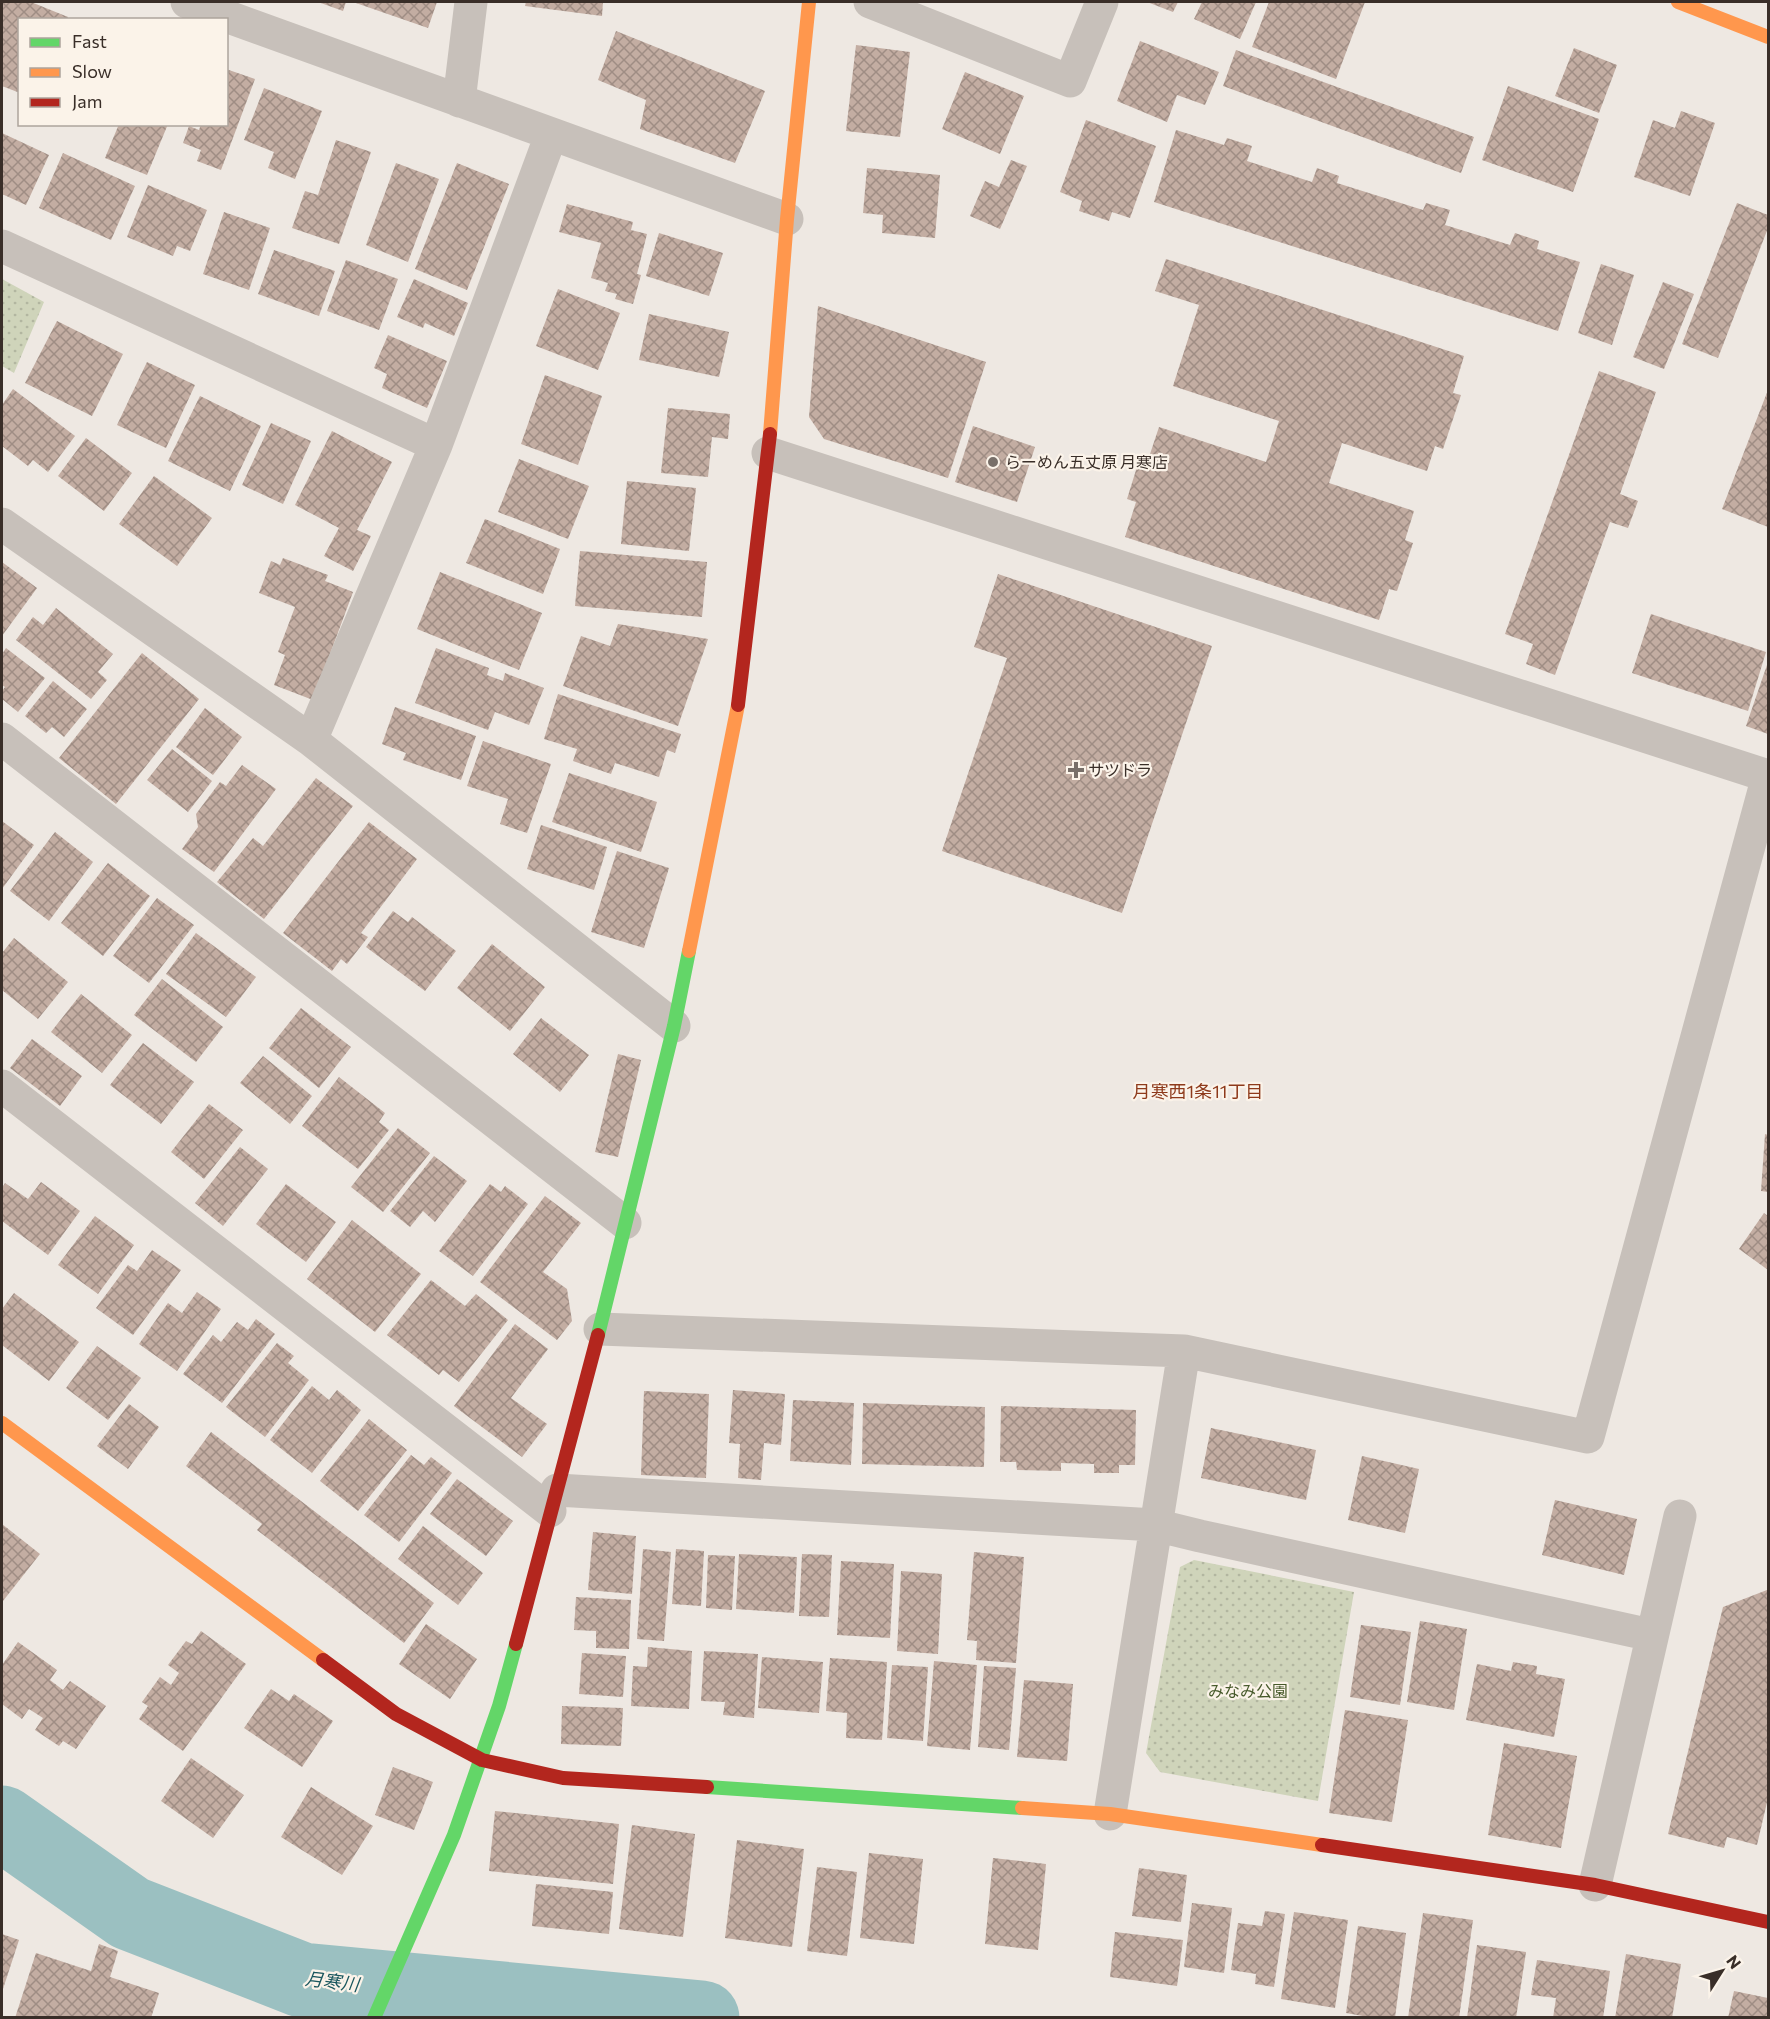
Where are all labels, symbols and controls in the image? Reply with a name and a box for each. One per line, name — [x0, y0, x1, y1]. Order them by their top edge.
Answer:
legend — [18, 18, 228, 126]
text: Fast — [72, 30, 107, 52]
text: Slow — [72, 60, 112, 82]
text: Jam — [72, 90, 102, 112]
place label: らーめん五丈原 月寒店 — [1005, 452, 1168, 471]
marker: らーめん五丈原 月寒店 — [986, 455, 1000, 469]
place label: サツドラ — [1088, 760, 1152, 779]
marker: サツドラ — [1069, 763, 1083, 777]
district label: 月寒西1条11丁目 — [1132, 1080, 1264, 1102]
park label: みなみ公園 — [1208, 1681, 1288, 1700]
north arrow — [1692, 1941, 1752, 2001]
text: N — [1723, 1951, 1746, 1972]
water label: 月寒川 — [304, 1967, 362, 1995]

